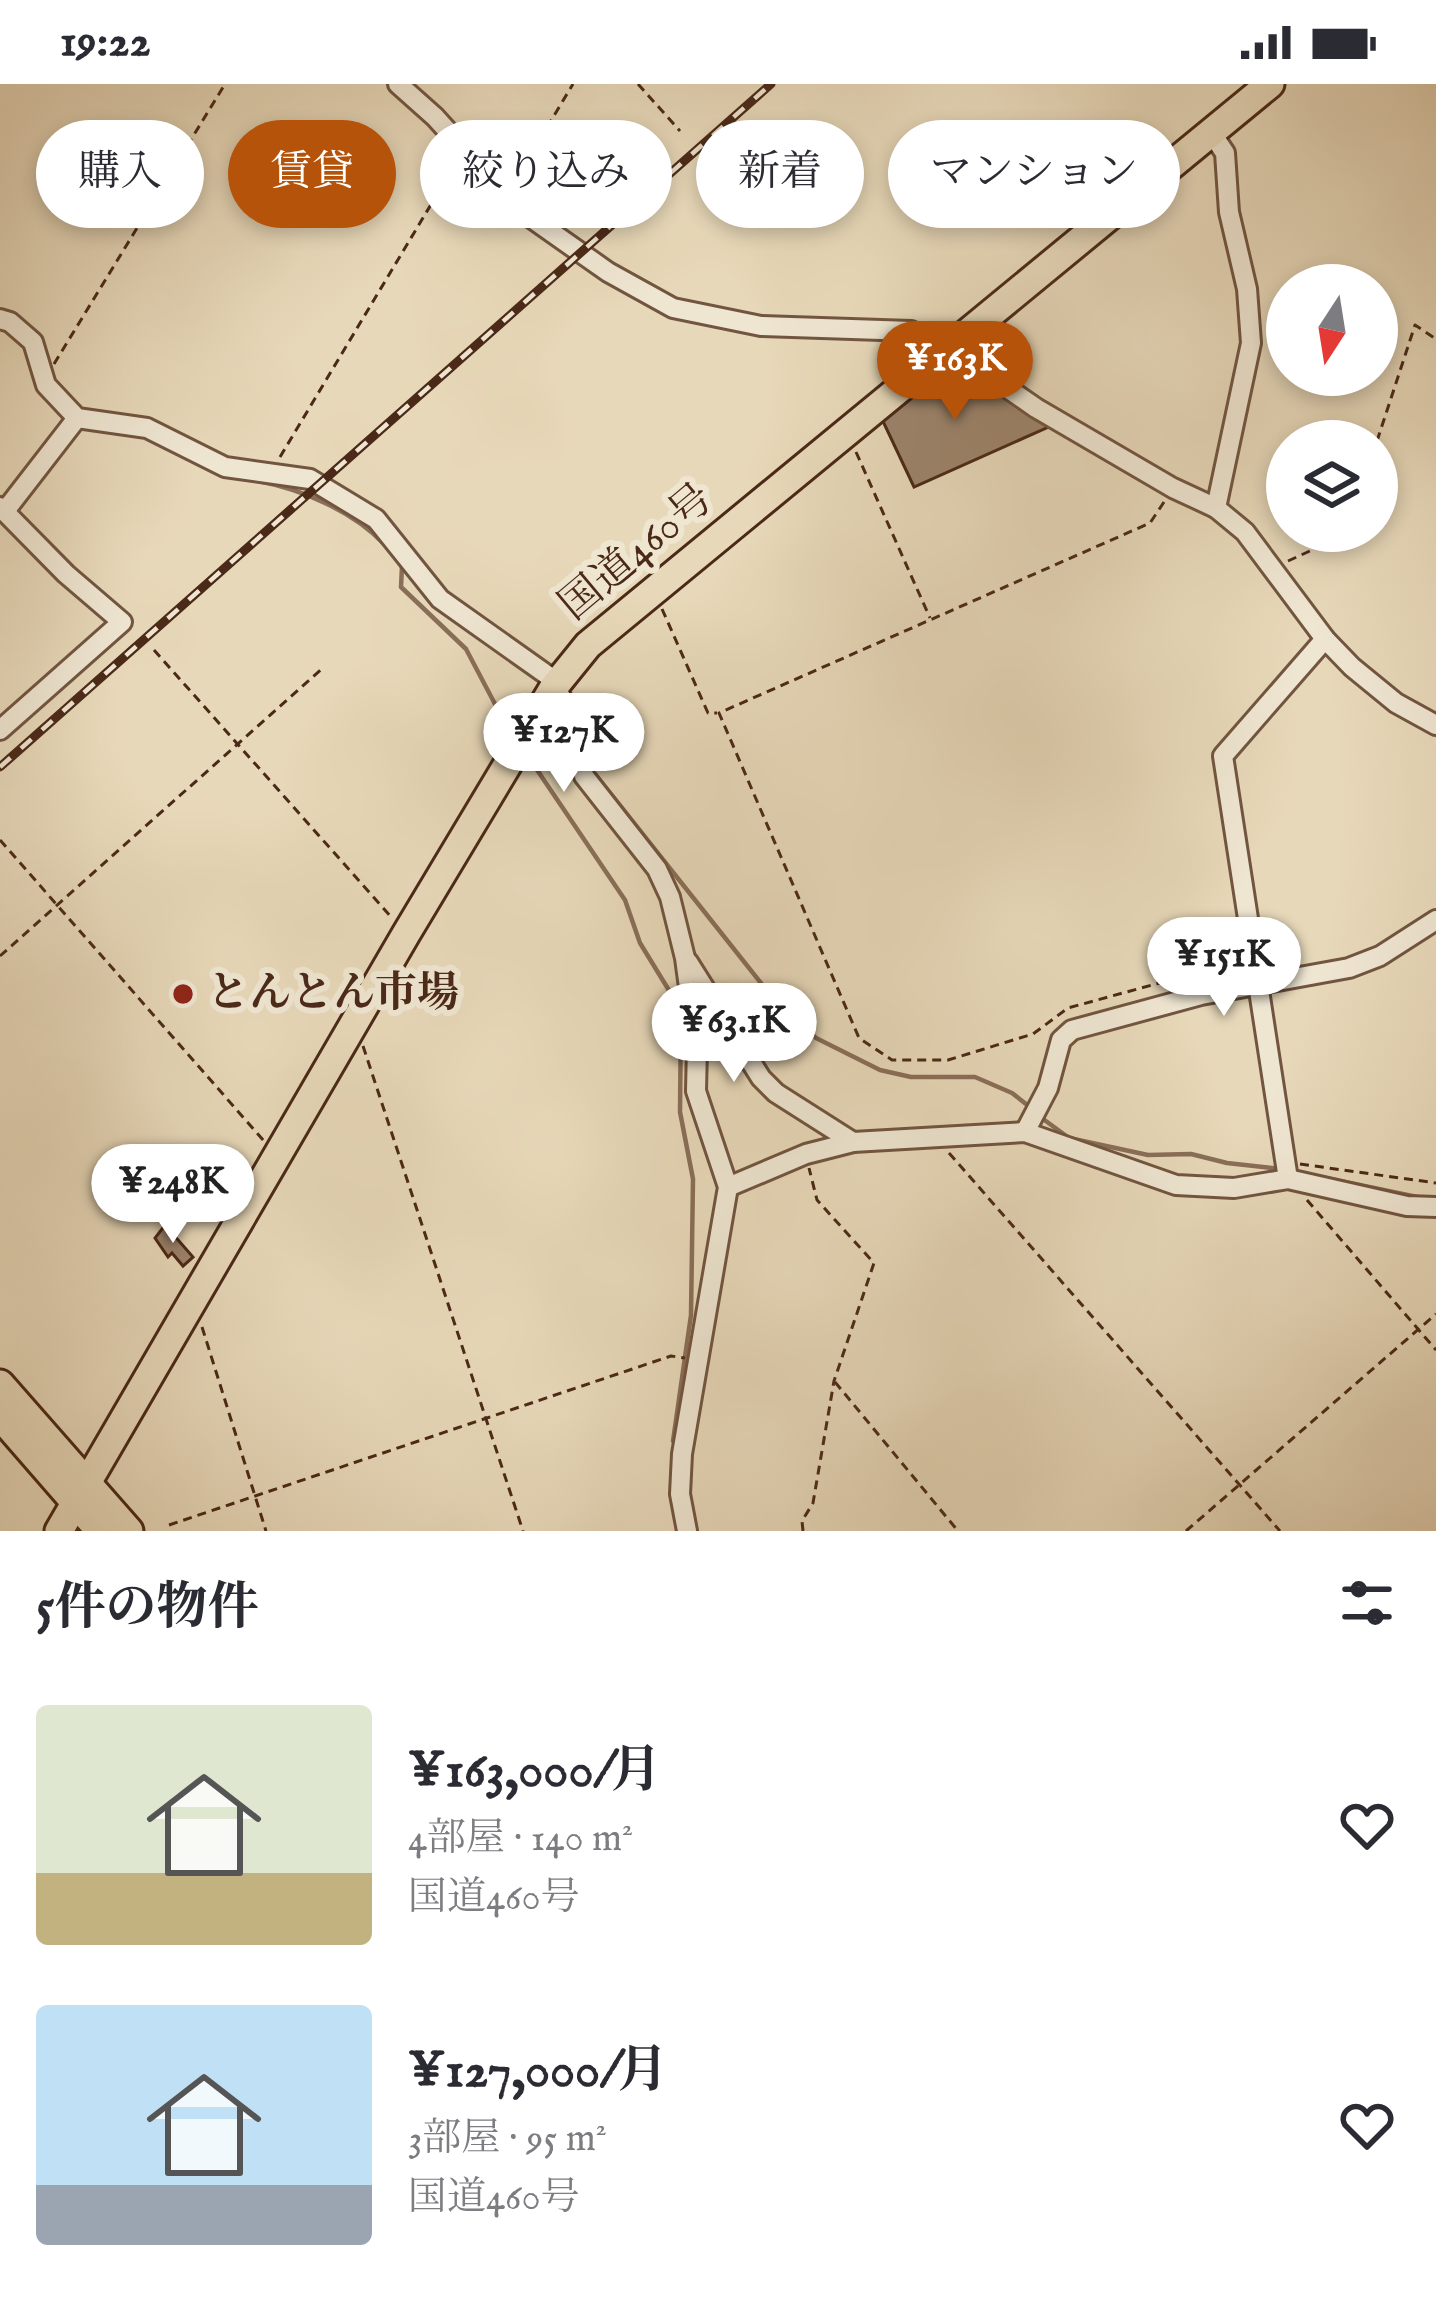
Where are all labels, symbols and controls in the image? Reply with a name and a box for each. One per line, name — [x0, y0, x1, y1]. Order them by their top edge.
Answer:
text: 19:22 — [60, 14, 151, 71]
chip: 購入 — [36, 120, 204, 228]
chip: 賃貸 — [228, 120, 396, 228]
chip: 絞り込み — [420, 120, 672, 228]
chip: 新着 — [696, 120, 864, 228]
chip: マンション — [888, 120, 1180, 228]
north arrow — [1266, 264, 1398, 396]
map controls — [1266, 264, 1398, 552]
pin: ¥163K — [871, 321, 1039, 423]
text: ¥163K — [904, 335, 1006, 384]
button: layers — [1266, 420, 1398, 552]
street label: 国道460号 — [549, 473, 725, 633]
pin: ¥127K — [480, 693, 648, 795]
text: ¥127K — [510, 707, 618, 756]
pin: ¥151K — [1140, 917, 1308, 1019]
text: ¥151K — [1174, 931, 1274, 980]
place label: とんとん市場 — [207, 968, 459, 1021]
marker: とんとん市場 — [170, 981, 196, 1007]
pin: ¥63.1K — [636, 983, 832, 1085]
text: ¥63.1K — [679, 997, 789, 1046]
pin: ¥248K — [89, 1144, 257, 1246]
text: ¥248K — [118, 1158, 228, 1207]
icon: filters — [1334, 1570, 1400, 1636]
text: 5件の物件 — [36, 1577, 258, 1642]
text: ¥163,000/月 — [408, 1740, 662, 1805]
icon: home — [132, 1753, 276, 1897]
icon: heart — [1334, 1792, 1400, 1858]
text: 4部屋 · 140 m² — [408, 1815, 633, 1864]
text: 国道460号 — [408, 1874, 580, 1923]
text: ¥127,000/月 — [408, 2040, 669, 2105]
icon: home — [132, 2053, 276, 2197]
icon: heart — [1334, 2092, 1400, 2158]
text: 3部屋 · 95 m² — [408, 2115, 607, 2164]
text: 国道460号 — [408, 2174, 580, 2223]

